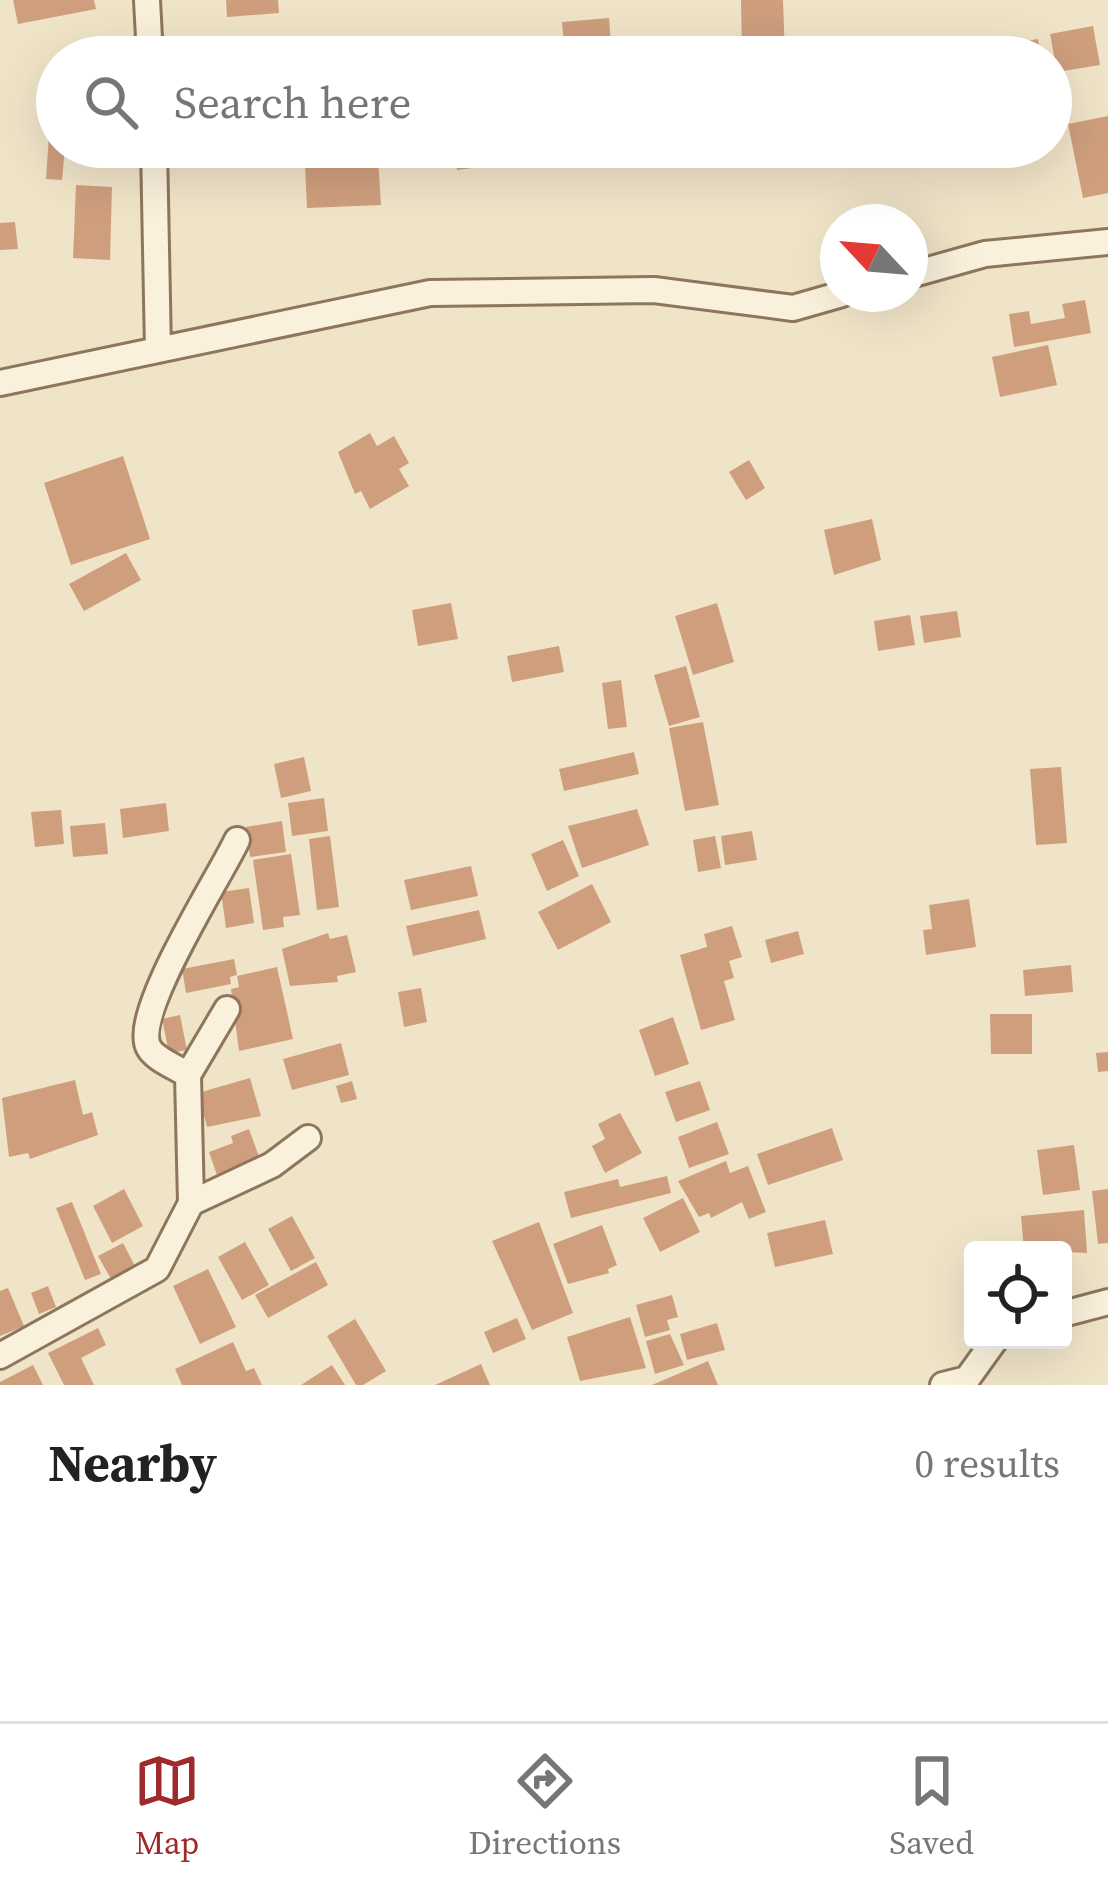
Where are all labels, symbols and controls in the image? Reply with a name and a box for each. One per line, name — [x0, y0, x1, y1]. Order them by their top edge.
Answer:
search box — [36, 36, 1072, 168]
icon: search — [78, 69, 144, 135]
text: Search here — [174, 71, 411, 133]
north arrow — [820, 204, 928, 312]
map controls — [964, 1241, 1072, 1349]
button: locate — [964, 1241, 1072, 1349]
text: Nearby — [48, 1428, 217, 1498]
text: 0 results — [915, 1437, 1060, 1490]
tab: Map — [134, 1748, 200, 1865]
tab: Directions — [468, 1748, 621, 1865]
tab: Saved — [889, 1748, 974, 1865]

